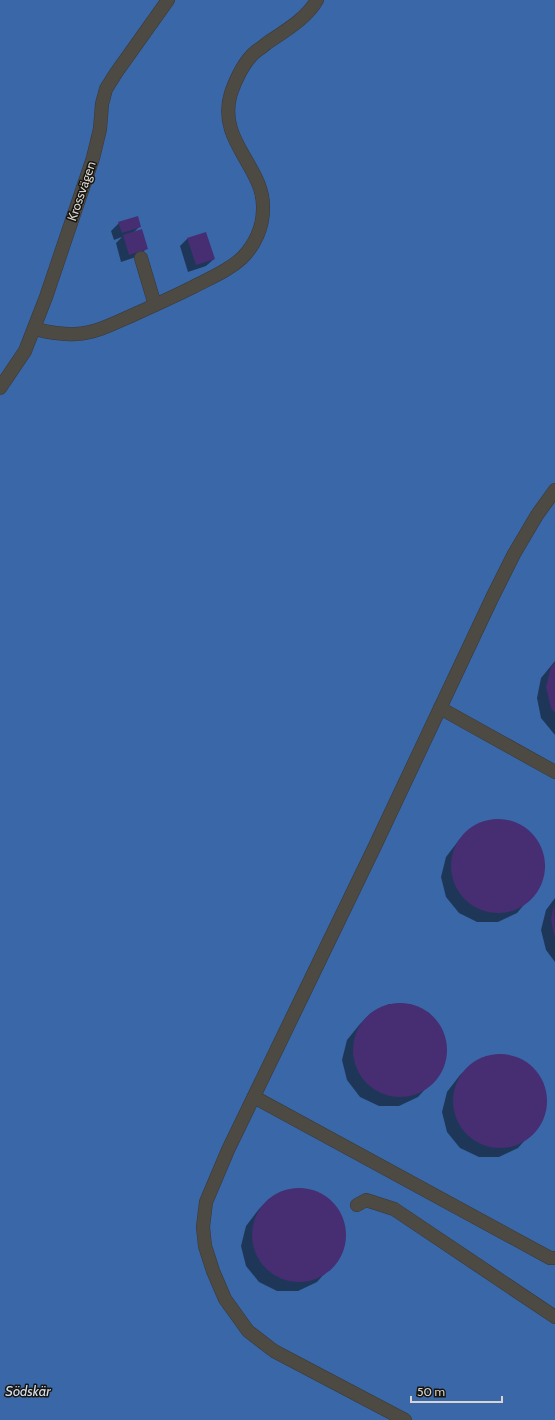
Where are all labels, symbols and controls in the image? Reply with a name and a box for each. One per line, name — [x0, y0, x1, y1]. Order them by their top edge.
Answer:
street label: Krossvägen — [63, 159, 99, 223]
scale bar — [411, 1378, 502, 1404]
water label: Södskär — [5, 1382, 51, 1400]
text: 50 m — [417, 1384, 445, 1399]

